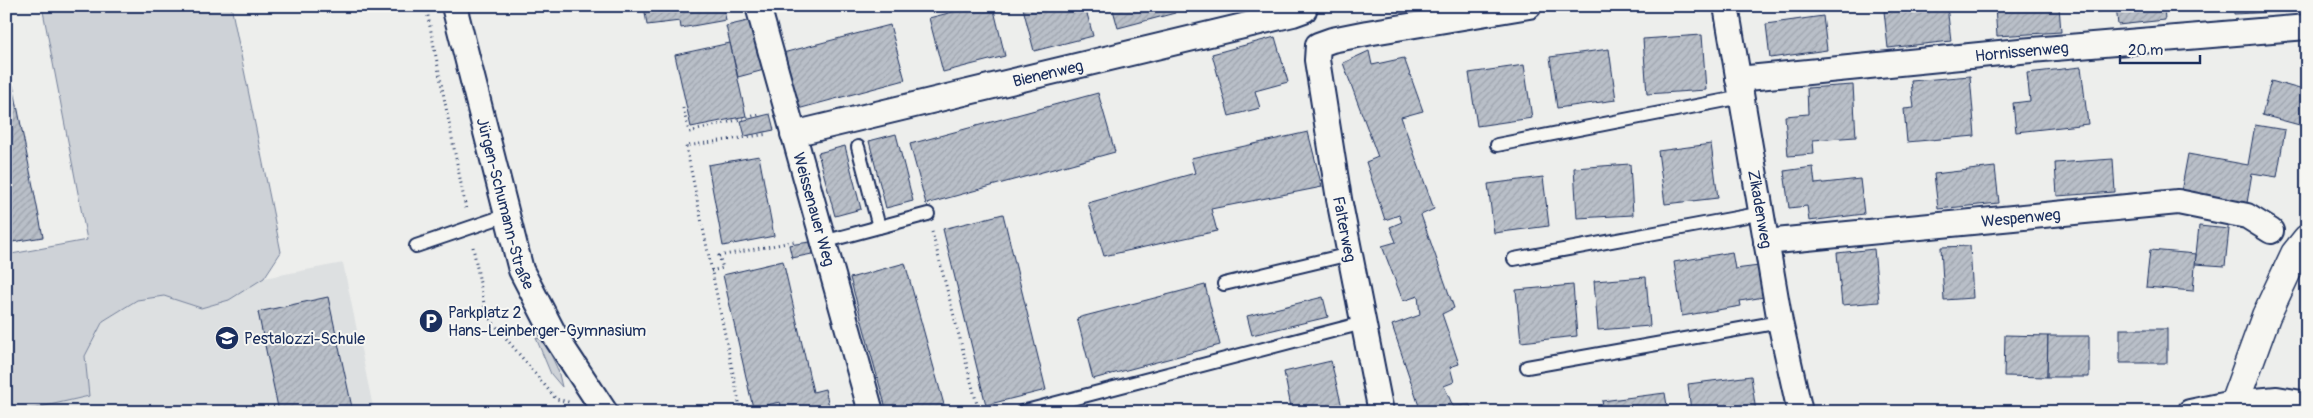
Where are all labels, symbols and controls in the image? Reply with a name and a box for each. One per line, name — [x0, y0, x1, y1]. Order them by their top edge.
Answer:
scale bar — [2120, 32, 2200, 64]
street label: Hornissenweg — [1974, 38, 2069, 66]
text: 20 m — [2128, 41, 2163, 60]
street label: Bienenweg — [1011, 56, 1085, 92]
street label: Jürgen-Schumann-Straße — [472, 115, 538, 293]
street label: Weissenauer Weg — [788, 150, 839, 269]
street label: Zikadenweg — [1743, 168, 1776, 250]
street label: Falterweg — [1328, 195, 1360, 264]
street label: Wespenweg — [1980, 204, 2062, 232]
place label: Parkplatz 2 Hans-Leinberger-Gymnasium — [448, 303, 646, 341]
parking icon: Parkplatz 2 Hans-Leinberger-Gymnasium — [418, 308, 444, 334]
school or university icon: Pestalozzi-Schule — [214, 325, 240, 351]
place label: Pestalozzi-Schule — [244, 329, 365, 349]

